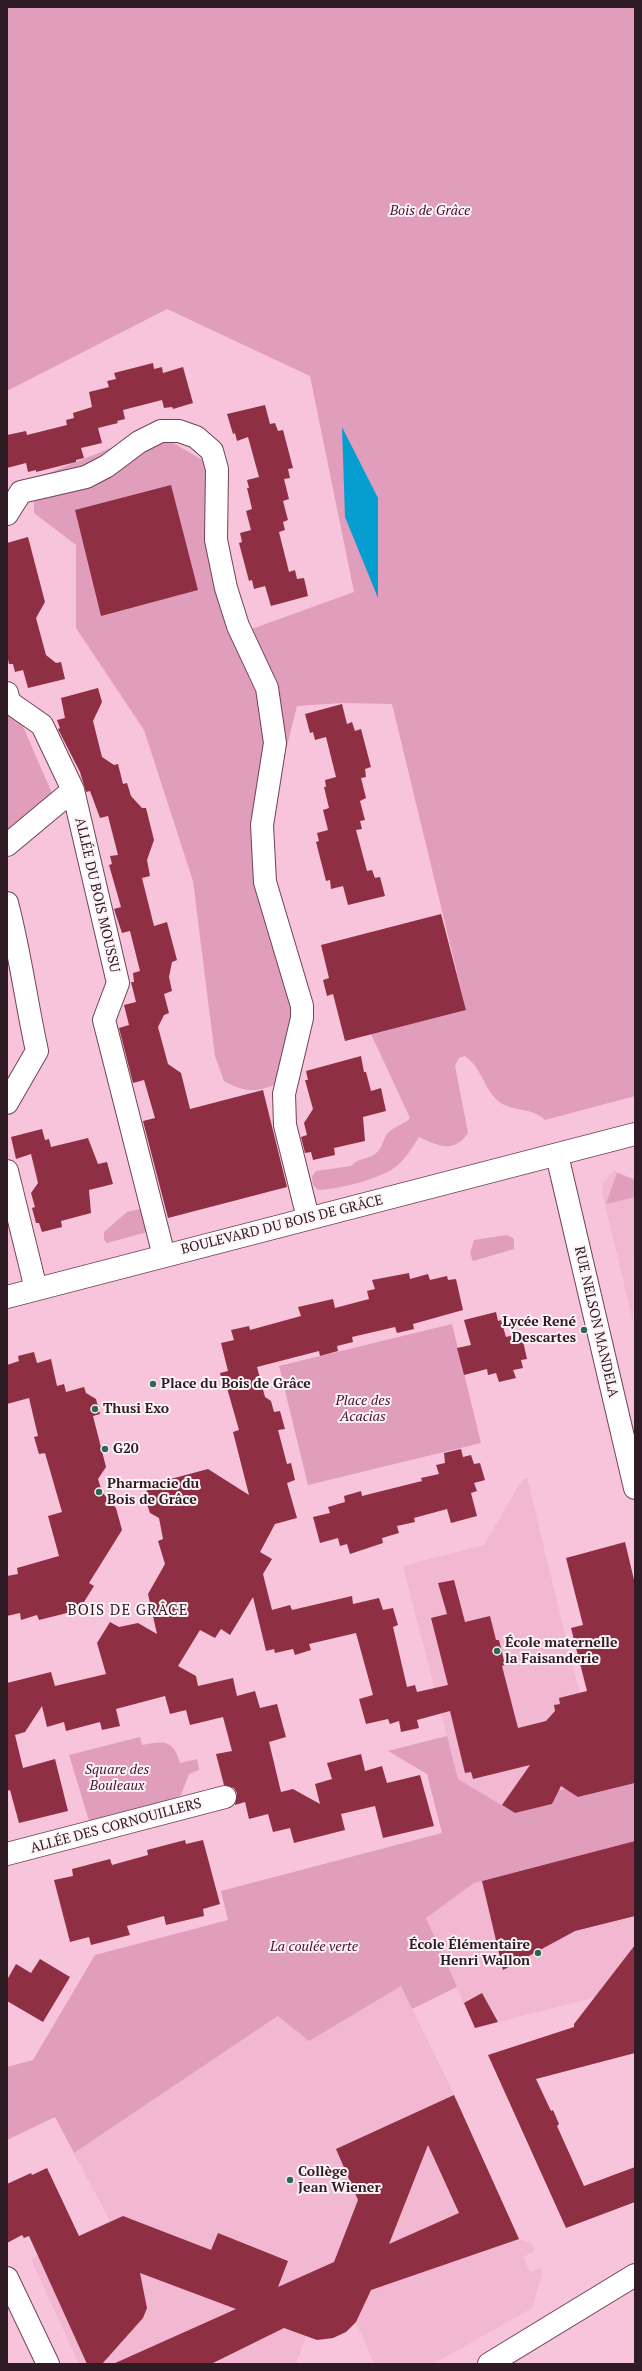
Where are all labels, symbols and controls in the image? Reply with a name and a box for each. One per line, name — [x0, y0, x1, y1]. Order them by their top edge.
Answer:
park label: Bois de Grâce — [390, 203, 470, 219]
street label: ALLÉE DU BOIS MOUSSU — [71, 816, 123, 974]
street label: BOULEVARD DU BOIS DE GRÂCE — [179, 1192, 385, 1258]
street label: RUE NELSON MANDELA — [570, 1245, 622, 1399]
place label: Lycée René Descartes — [502, 1314, 576, 1346]
marker: Lycée René Descartes — [579, 1325, 589, 1335]
place label: Place du Bois de Grâce — [161, 1376, 311, 1392]
marker: Place du Bois de Grâce — [148, 1379, 158, 1389]
park label: Place des Acacias — [336, 1393, 390, 1426]
place label: Thusi Exo — [103, 1401, 169, 1417]
marker: Thusi Exo — [90, 1404, 100, 1414]
place label: G20 — [113, 1441, 139, 1457]
marker: G20 — [100, 1444, 110, 1454]
place label: Pharmacie du Bois de Grâce — [107, 1476, 199, 1508]
marker: Pharmacie du Bois de Grâce — [94, 1487, 104, 1497]
district label: BOIS DE GRÂCE — [68, 1602, 188, 1620]
place label: École maternelle la Faisanderie — [505, 1635, 618, 1668]
marker: École maternelle la Faisanderie — [492, 1646, 502, 1656]
park label: Square des Bouleaux — [85, 1762, 149, 1794]
street label: ALLÉE DES CORNOUILLERS — [29, 1795, 203, 1857]
place label: École Élémentaire Henri Wallon — [409, 1937, 530, 1970]
park label: La coulée verte — [270, 1939, 358, 1955]
marker: École Élémentaire Henri Wallon — [533, 1948, 543, 1958]
place label: Collège Jean Wiener — [298, 2164, 380, 2196]
marker: Collège Jean Wiener — [285, 2175, 295, 2185]

